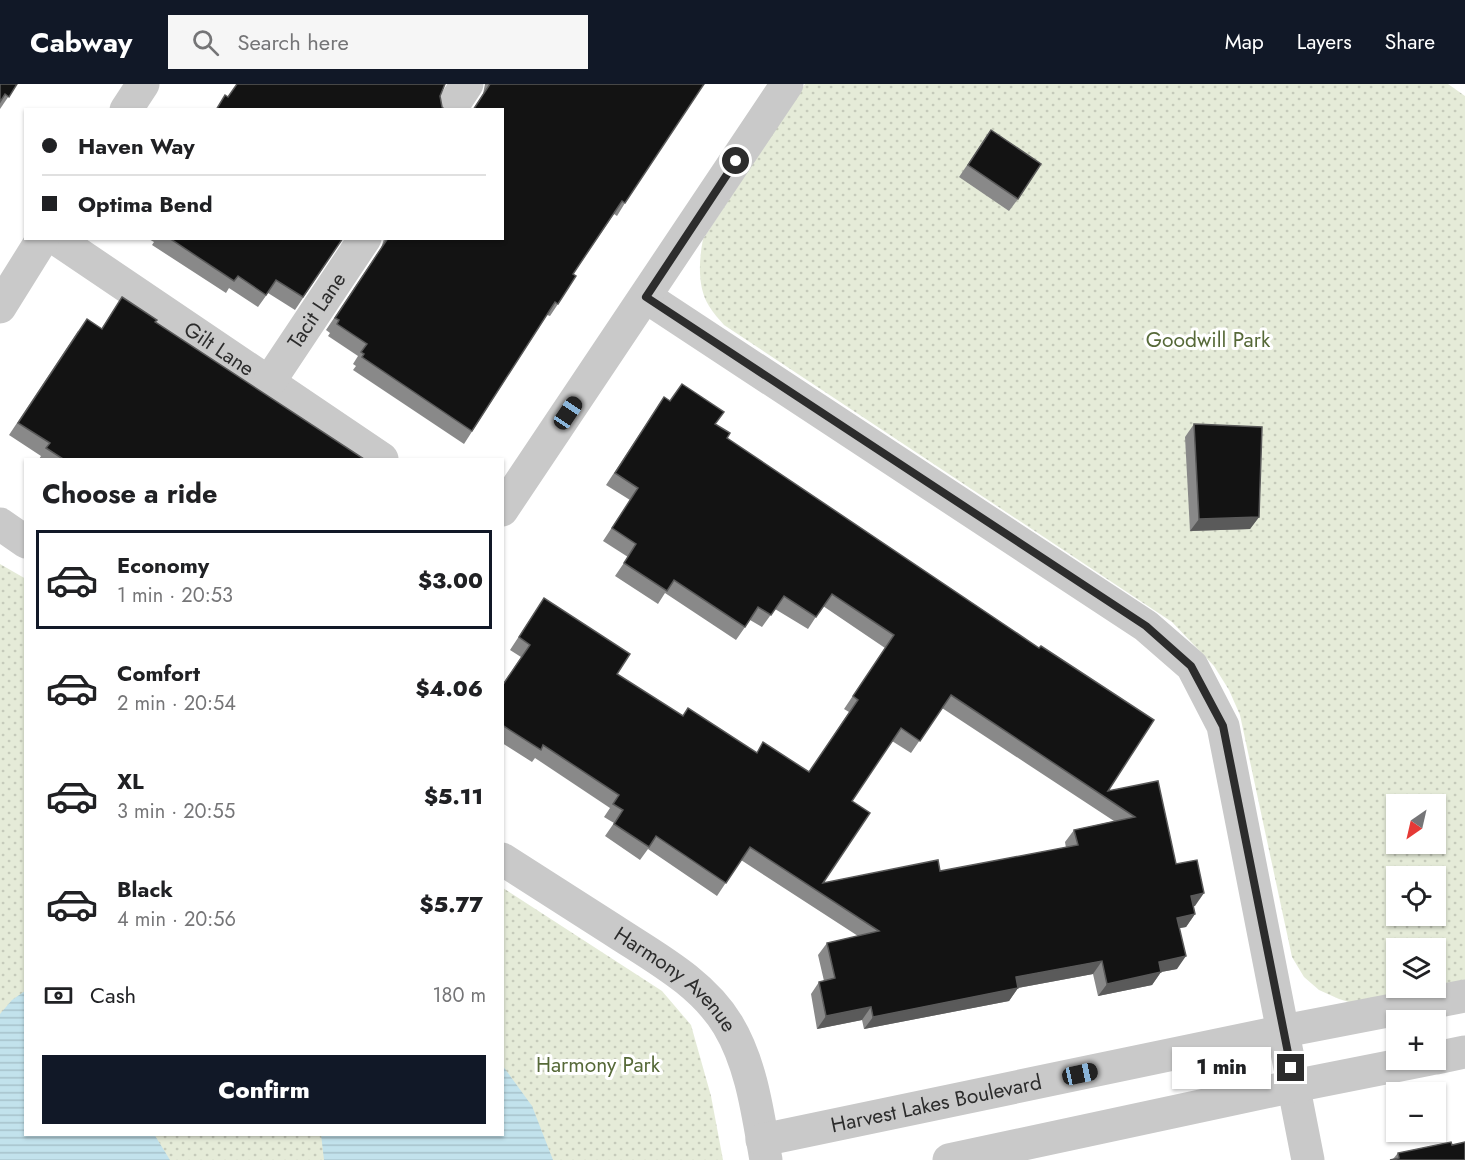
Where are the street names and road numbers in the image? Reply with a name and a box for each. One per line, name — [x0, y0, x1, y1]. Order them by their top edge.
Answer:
street label: Tacit Lane — [280, 266, 353, 355]
street label: Gilt Lane — [178, 314, 260, 384]
street label: Harmony Avenue — [608, 920, 744, 1038]
street label: Harvest Lakes Boulevard — [828, 1067, 1044, 1140]

